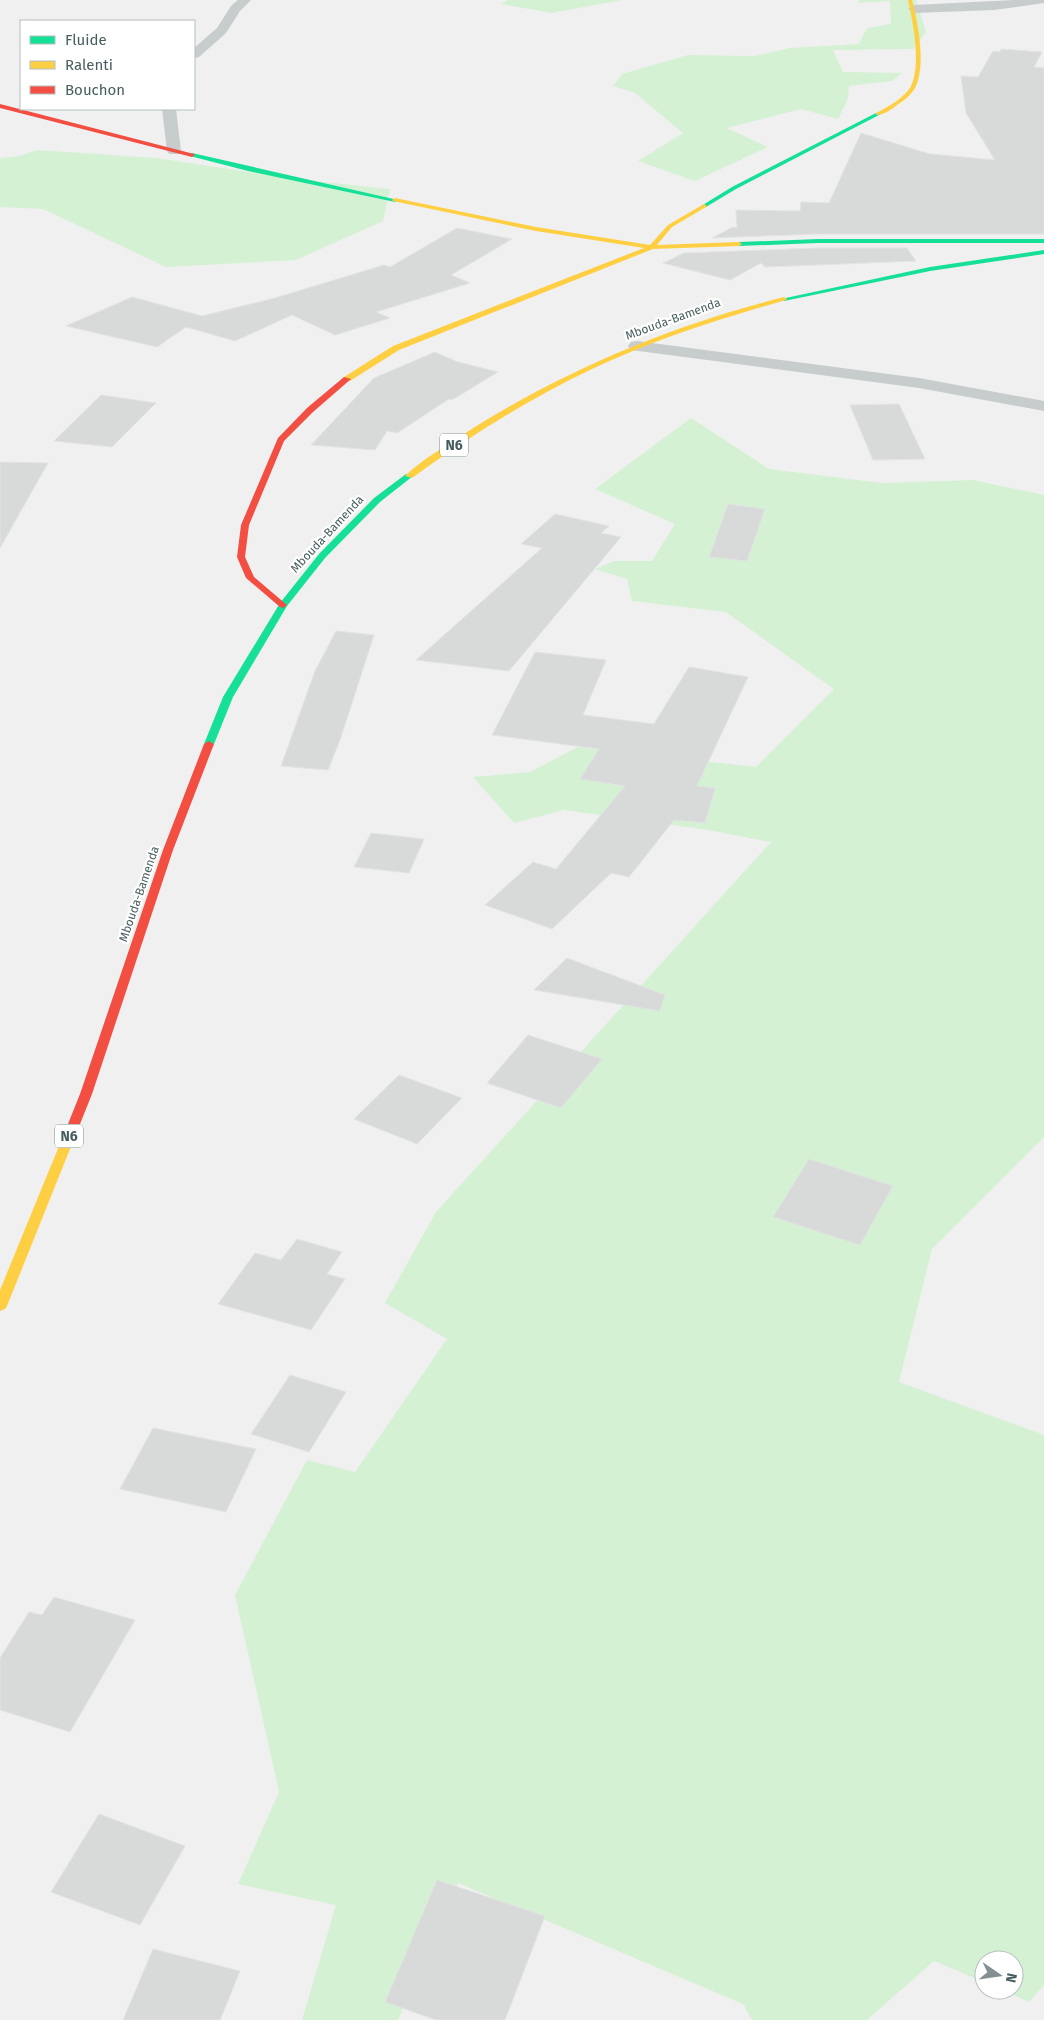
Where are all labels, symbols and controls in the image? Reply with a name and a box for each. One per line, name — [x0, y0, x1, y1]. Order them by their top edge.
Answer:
legend — [20, 20, 195, 110]
text: Fluide — [65, 31, 107, 49]
text: Ralenti — [65, 56, 113, 74]
text: Bouchon — [65, 81, 125, 99]
street label: Mbouda-Bamenda — [623, 295, 723, 343]
road number: N6 — [440, 434, 468, 456]
street label: Mbouda-Bamenda — [288, 493, 366, 575]
street label: Mbouda-Bamenda — [116, 844, 162, 944]
road number: N6 — [55, 1124, 83, 1148]
north arrow — [974, 1950, 1024, 2000]
text: N — [1002, 1971, 1021, 1984]

